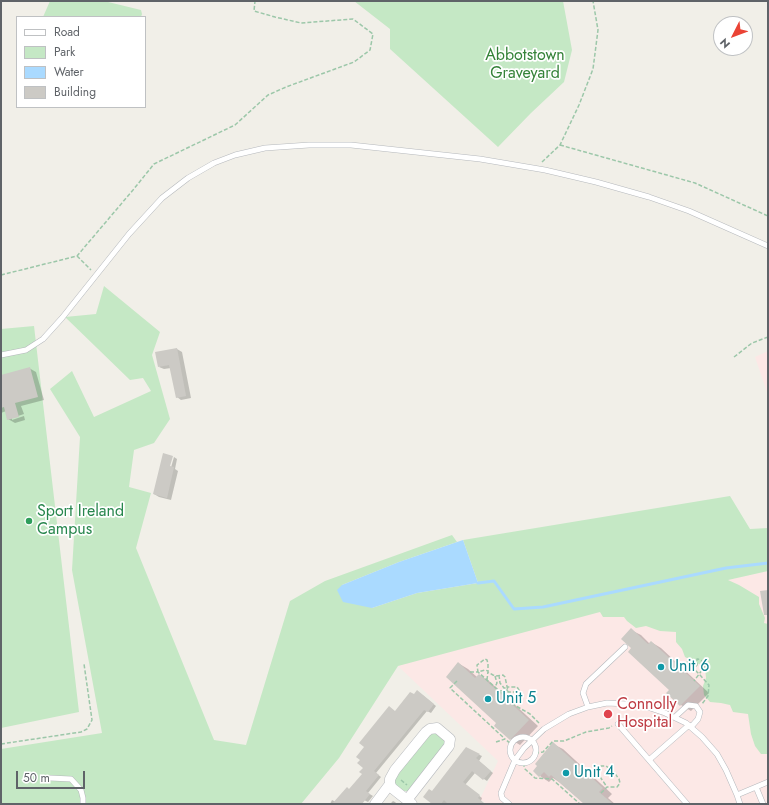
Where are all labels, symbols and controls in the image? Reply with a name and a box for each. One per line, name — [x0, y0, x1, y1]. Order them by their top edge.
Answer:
legend — [16, 16, 146, 108]
north arrow — [713, 16, 753, 56]
text: Road — [54, 23, 80, 41]
text: N — [716, 35, 734, 52]
text: Park — [54, 43, 75, 61]
park label: Abbotstown Graveyard — [485, 46, 565, 84]
text: Water — [54, 63, 84, 81]
text: Building — [54, 83, 96, 101]
place label: Sport Ireland Campus — [37, 502, 124, 540]
marker: Sport Ireland Campus — [24, 516, 34, 526]
place label: Unit 6 — [669, 657, 709, 677]
marker: Unit 6 — [656, 662, 666, 672]
place label: Unit 5 — [496, 689, 536, 709]
marker: Unit 5 — [483, 694, 493, 704]
place label: Connolly Hospital — [617, 695, 677, 733]
marker: Connolly Hospital — [602, 708, 614, 720]
scale bar — [18, 763, 87, 789]
place label: Unit 4 — [574, 763, 615, 783]
marker: Unit 4 — [561, 768, 571, 778]
text: 50 m — [23, 769, 50, 787]

